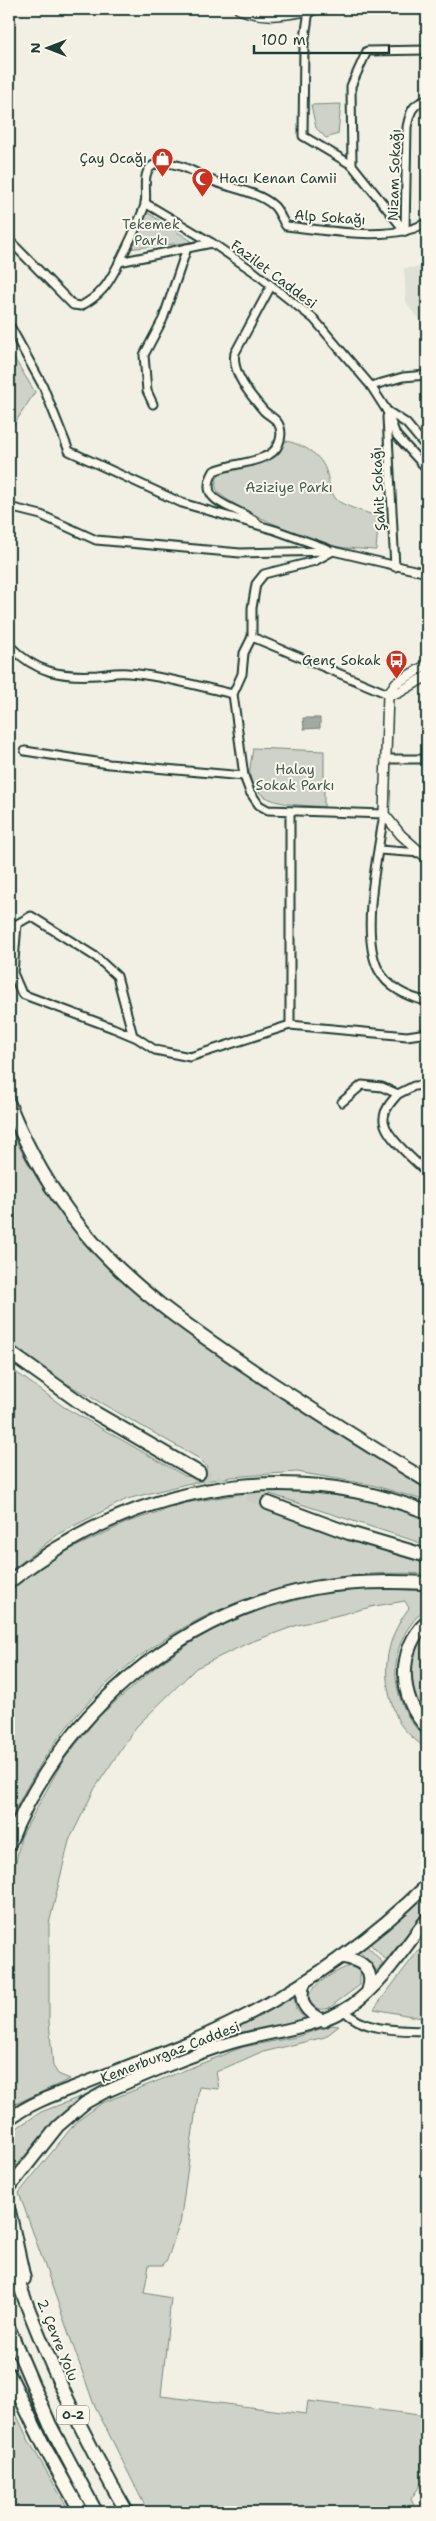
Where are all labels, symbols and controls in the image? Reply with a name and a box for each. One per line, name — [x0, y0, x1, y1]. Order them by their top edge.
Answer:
north arrow — [22, 22, 72, 72]
scale bar — [254, 22, 388, 54]
text: 100 m — [261, 30, 306, 50]
text: N — [26, 42, 44, 54]
street label: Nizam Sokağı — [383, 129, 405, 221]
shop icon: Çay Ocağı — [151, 146, 175, 177]
place label: Çay Ocağı — [79, 149, 147, 167]
mosque icon: Hacı Kenan Camii — [191, 166, 215, 197]
place label: Hacı Kenan Camii — [219, 169, 337, 187]
street label: Alp Sokağı — [294, 206, 366, 228]
park label: Tekemek Parkı — [122, 215, 180, 249]
street label: Fazilet Caddesi — [227, 236, 321, 312]
street label: Şahit Sokağı — [367, 447, 389, 531]
park label: Aziziye Parkı — [245, 478, 333, 496]
bus stop icon: Genç Sokak — [385, 648, 409, 679]
place label: Genç Sokak — [302, 651, 381, 669]
park label: Halay Sokak Parkı — [256, 760, 334, 794]
street label: Kemerburgaz Caddesi — [98, 2017, 242, 2087]
street label: 2. Çevre Yolu — [33, 2296, 83, 2384]
road number: O-2 — [57, 2406, 89, 2424]

